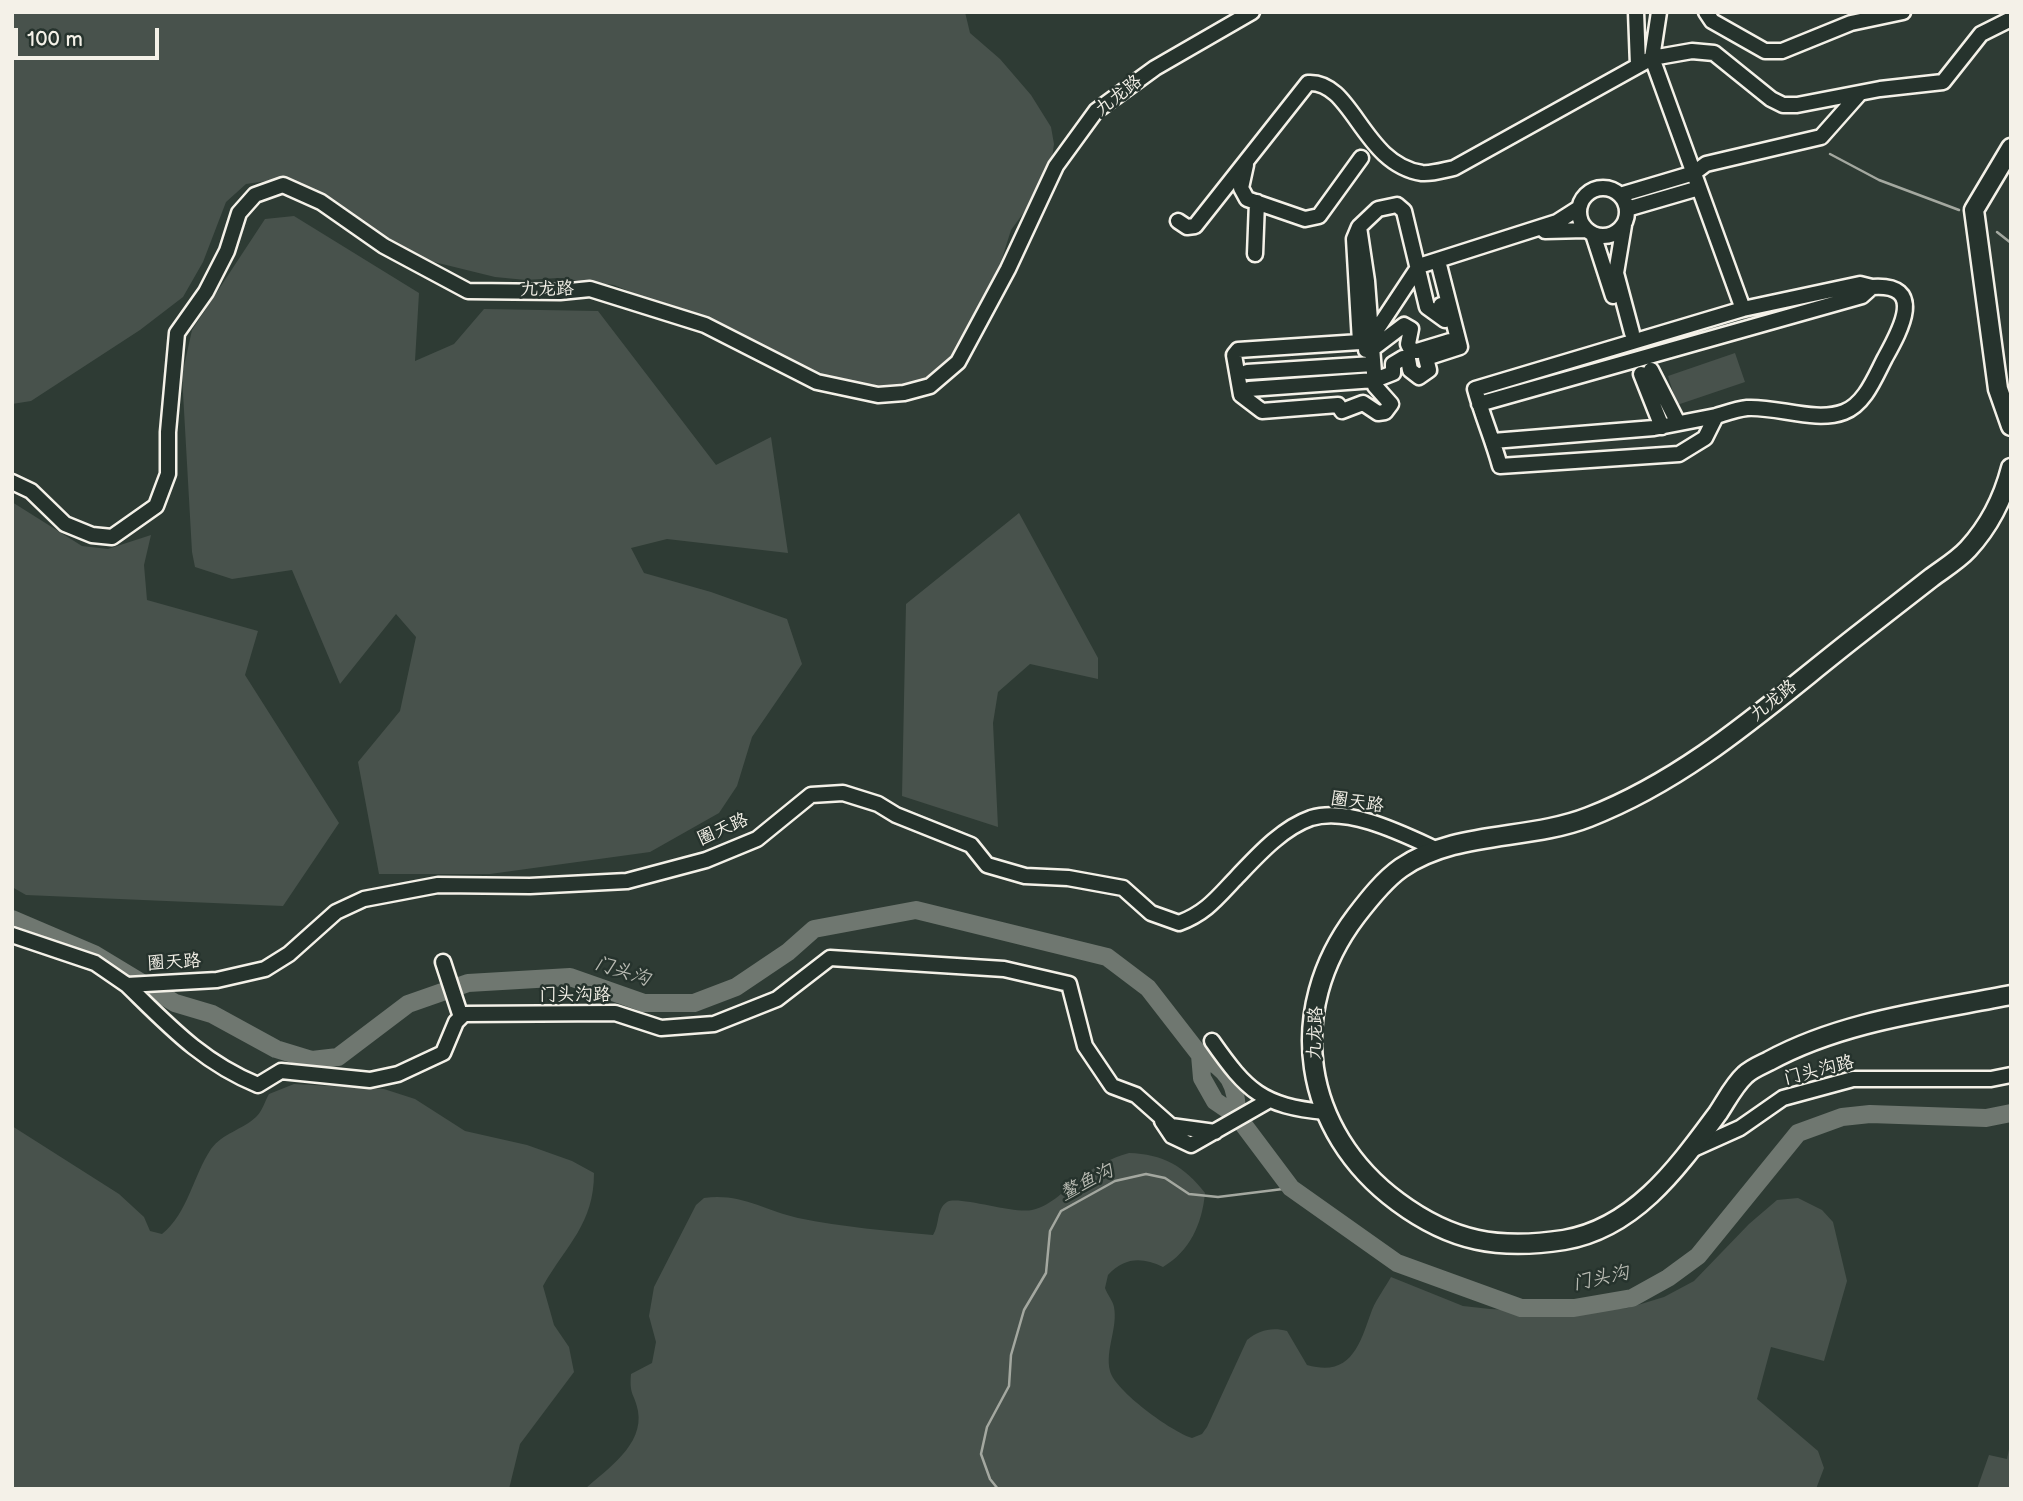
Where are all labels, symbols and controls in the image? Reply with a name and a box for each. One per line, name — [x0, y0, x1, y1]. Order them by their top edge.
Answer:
scale bar — [18, 14, 163, 58]
text: 100 m — [27, 27, 83, 52]
street label: 九龙路 — [1091, 71, 1147, 121]
street label: 九龙路 — [520, 279, 574, 301]
street label: 九龙路 — [1746, 676, 1802, 726]
street label: 圈天路 — [1329, 788, 1385, 818]
street label: 圈天路 — [694, 809, 752, 851]
street label: 圈天路 — [146, 951, 202, 975]
water label: 门头沟 — [591, 952, 653, 992]
street label: 门头沟路 — [539, 984, 611, 1006]
street label: 九龙路 — [1304, 1006, 1328, 1060]
street label: 门头沟路 — [1781, 1052, 1857, 1090]
water label: 鳌鱼沟 — [1056, 1160, 1118, 1206]
water label: 门头沟 — [1571, 1262, 1631, 1296]

